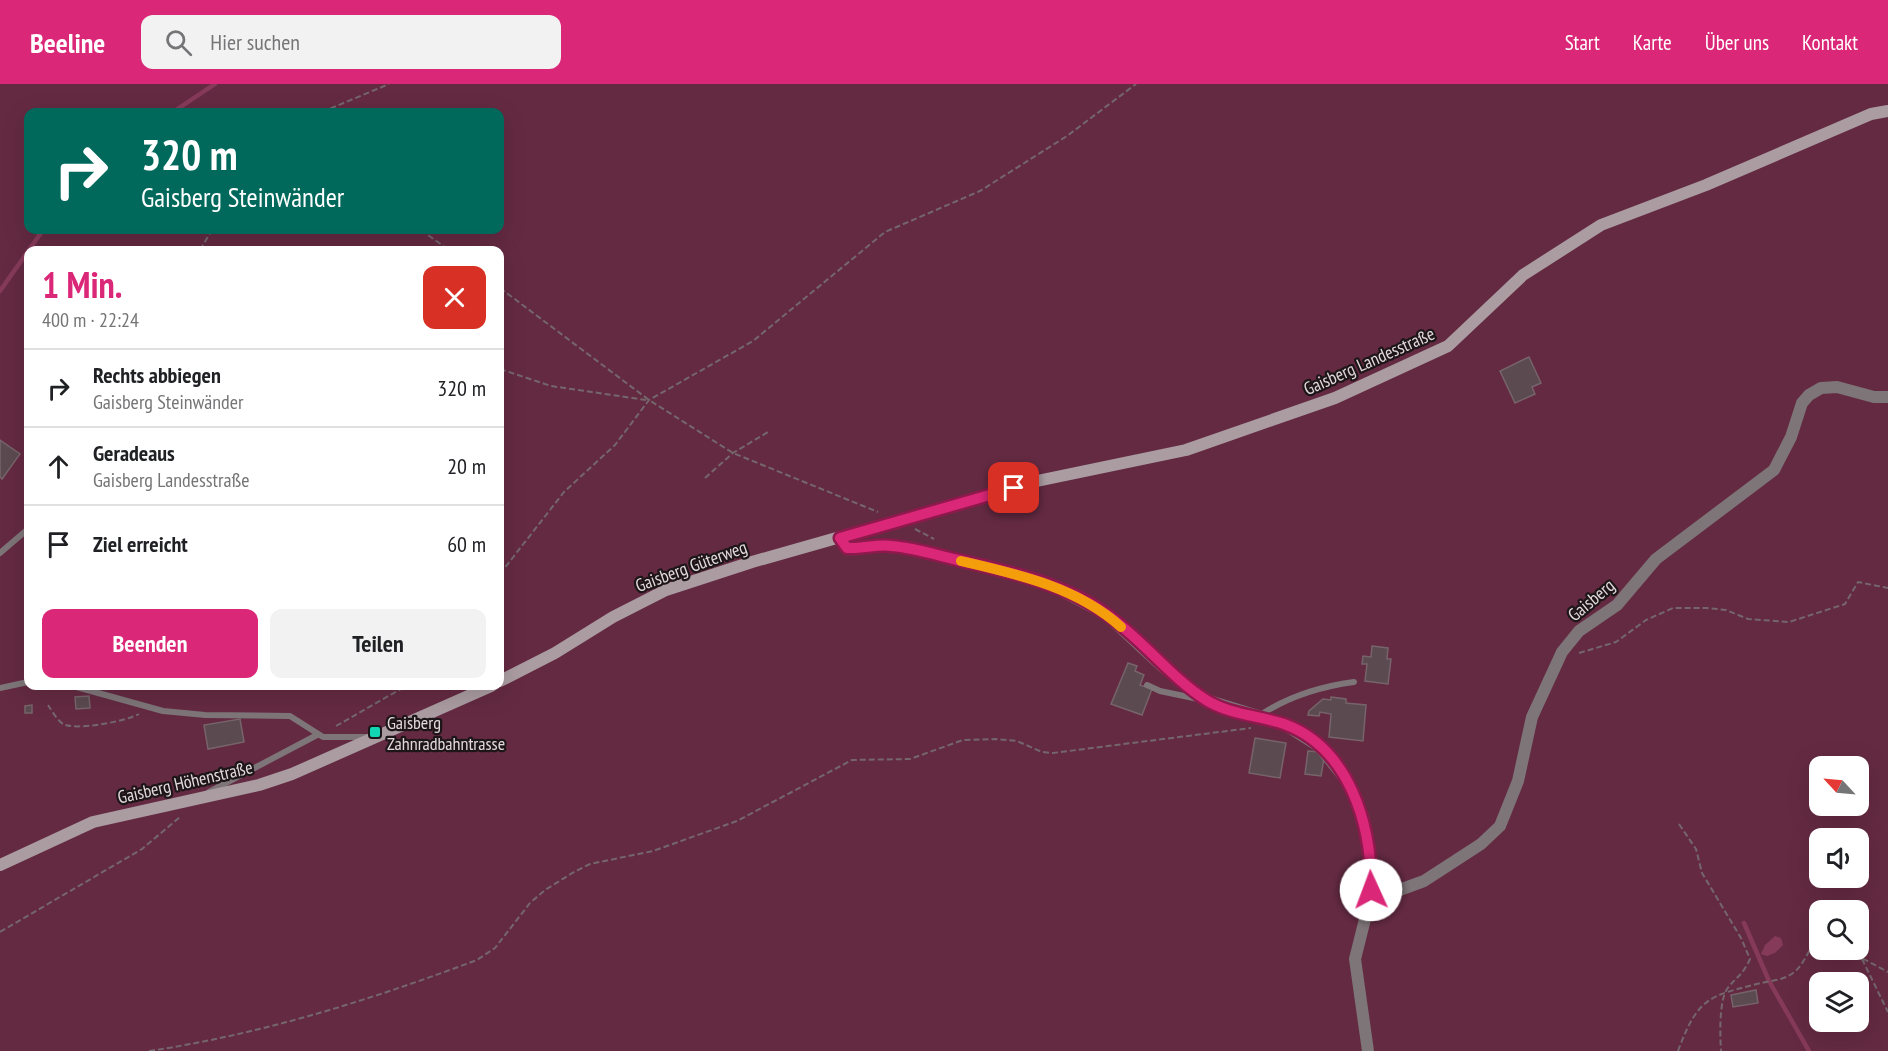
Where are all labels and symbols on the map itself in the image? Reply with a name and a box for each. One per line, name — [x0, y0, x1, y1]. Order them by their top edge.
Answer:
street label: Gaisberg Landesstraße — [1300, 322, 1438, 400]
pin — [988, 462, 1039, 513]
street label: Gaisberg Güterweg — [632, 535, 750, 597]
street label: Gaisberg — [1563, 574, 1619, 626]
place label: Gaisberg Zahnradbahntrasse — [387, 711, 505, 755]
marker: Gaisberg Zahnradbahntrasse — [368, 725, 382, 739]
street label: Gaisberg Höhenstraße — [115, 755, 255, 809]
north arrow — [1809, 756, 1869, 816]
position arrow — [1339, 858, 1403, 922]

